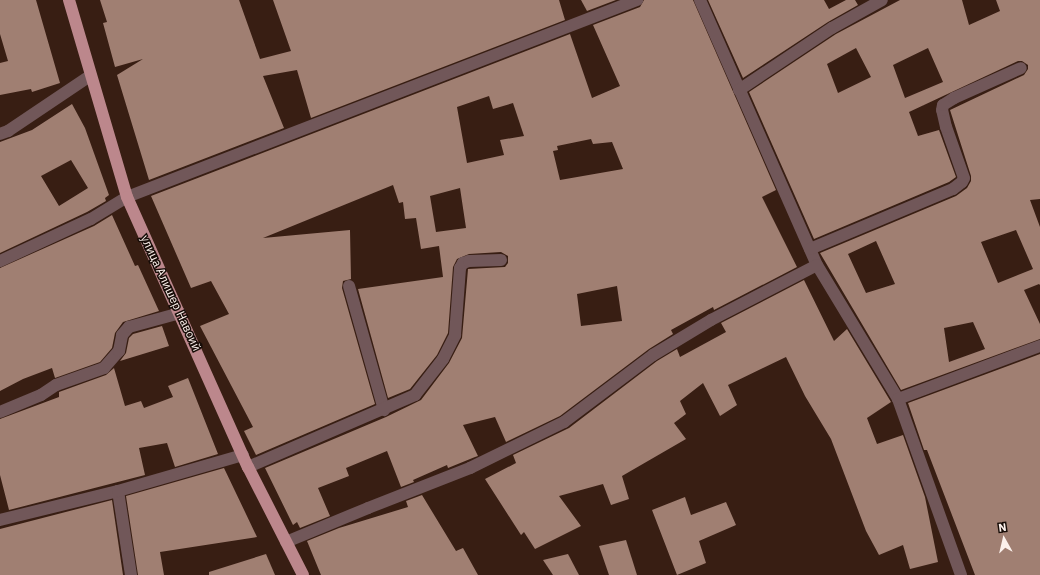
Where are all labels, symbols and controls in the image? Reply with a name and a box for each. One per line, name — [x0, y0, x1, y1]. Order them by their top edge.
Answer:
street label: улица Алишер Навоий — [138, 233, 204, 353]
north arrow — [984, 519, 1024, 559]
text: N — [997, 520, 1007, 535]

